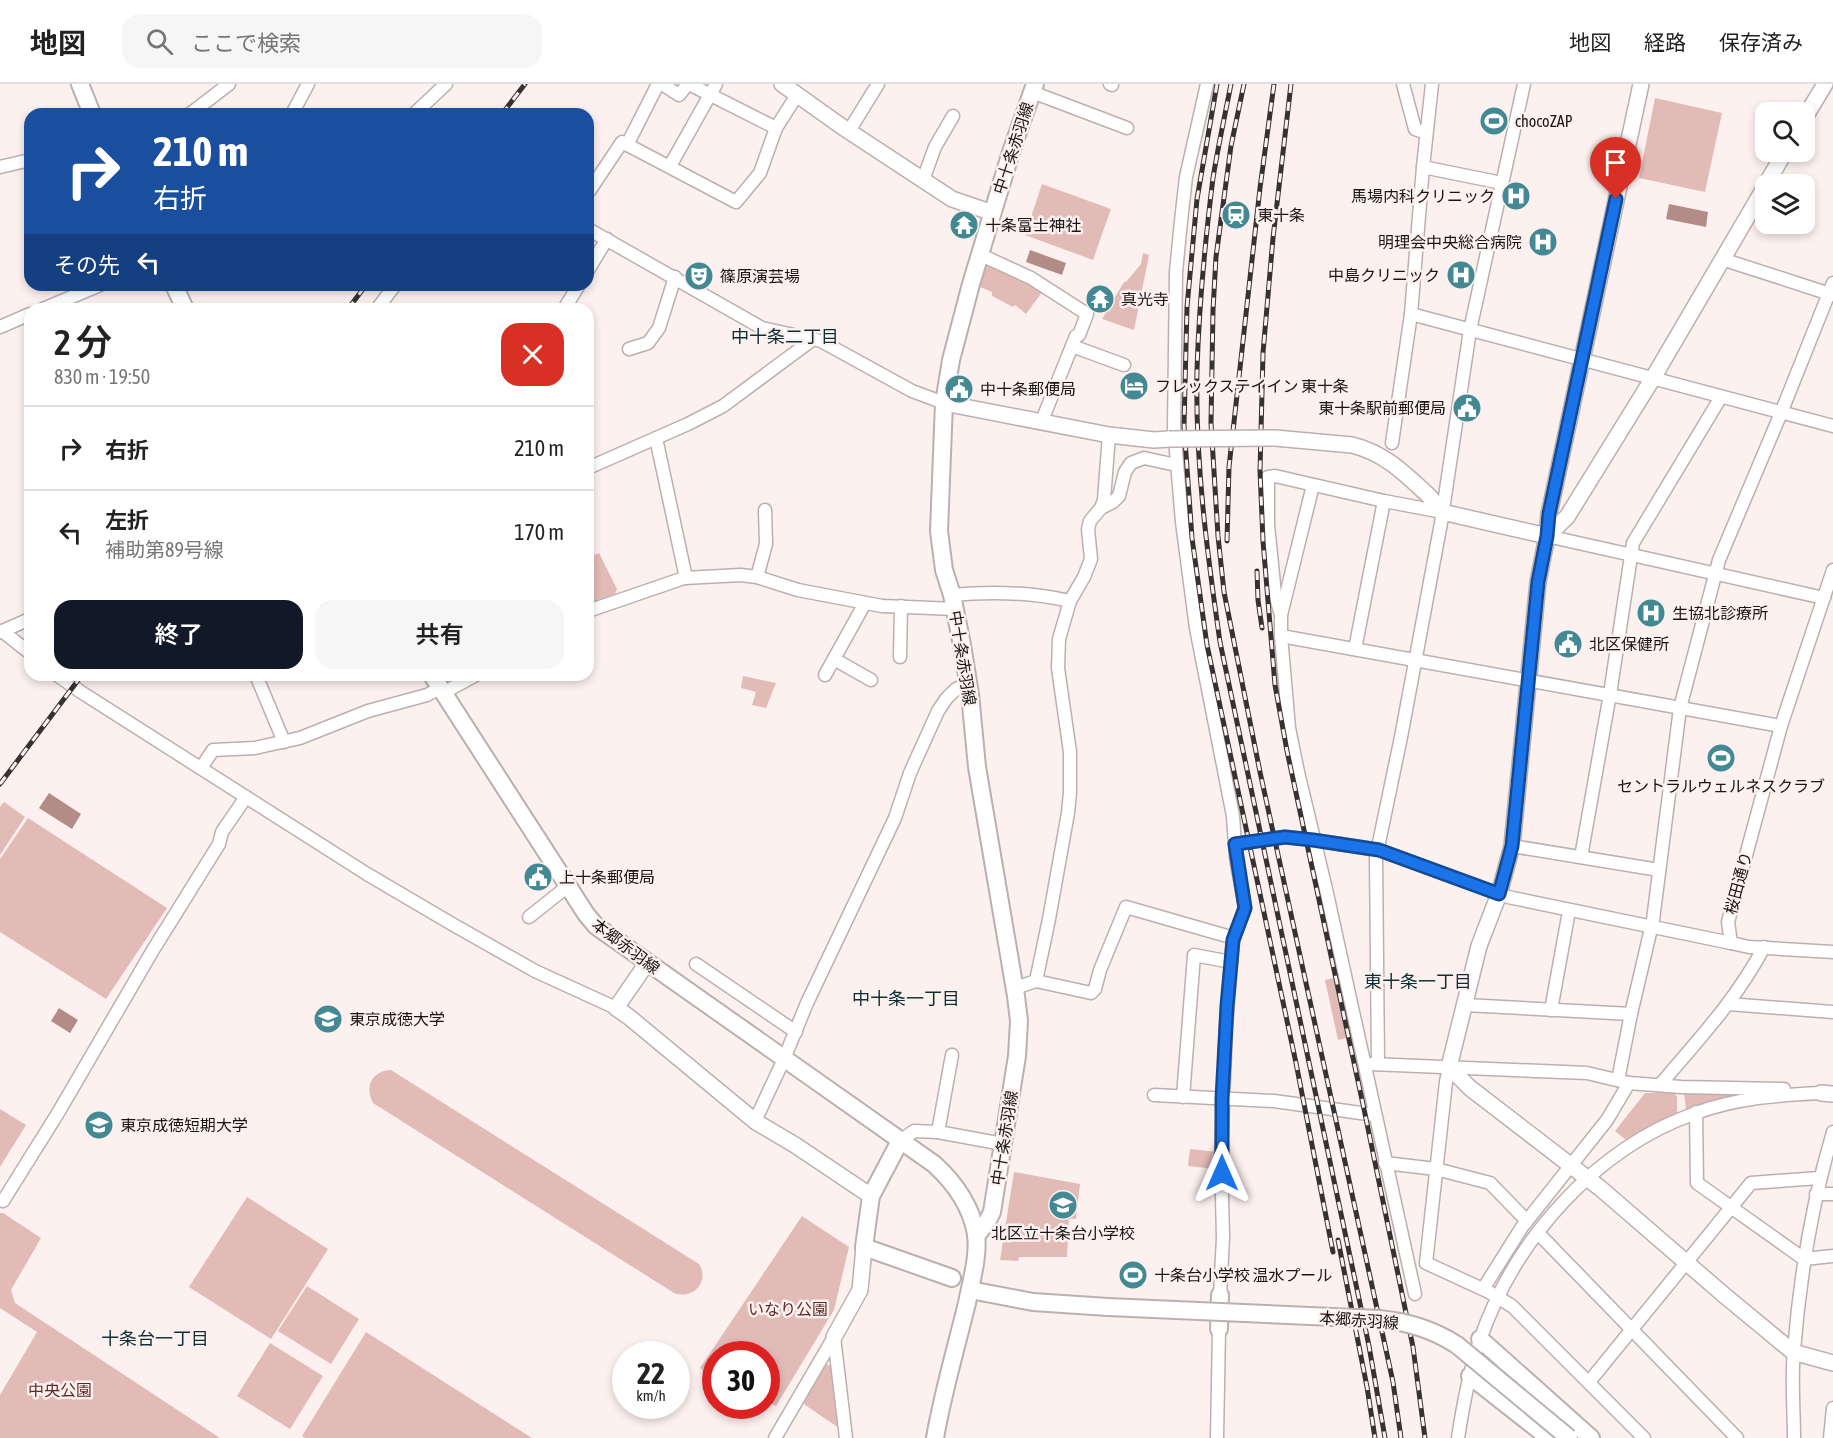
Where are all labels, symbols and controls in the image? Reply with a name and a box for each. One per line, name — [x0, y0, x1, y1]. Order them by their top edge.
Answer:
search box — [122, 14, 542, 68]
icon: search — [143, 25, 176, 58]
text: 地図 — [30, 27, 86, 59]
text: ここで検索 — [191, 30, 301, 56]
text: 地図 — [1569, 30, 1611, 54]
text: 経路 — [1644, 30, 1686, 54]
text: 保存済み — [1719, 30, 1803, 54]
street label: 中十条赤羽線 — [990, 100, 1036, 196]
map controls — [1755, 102, 1815, 234]
button: search — [1755, 102, 1815, 162]
sports icon: chocoZAP — [1478, 105, 1510, 137]
place label: chocoZAP — [1515, 112, 1573, 130]
text: 210 m — [153, 127, 248, 175]
icon: right — [54, 132, 132, 210]
pin — [1590, 137, 1641, 199]
icon: arrive — [1599, 146, 1632, 179]
button: layers — [1755, 174, 1815, 234]
hospital icon: 馬場内科クリニック — [1500, 180, 1532, 212]
text: 右折 — [153, 183, 207, 214]
place label: 馬場内科クリニック — [1351, 187, 1495, 205]
station icon: 東十条 — [1220, 199, 1252, 231]
place label: 東十条 — [1257, 206, 1305, 224]
temple icon: 十条富士神社 — [948, 209, 980, 241]
place label: 十条富士神社 — [985, 216, 1081, 234]
hospital icon: 明理会中央総合病院 — [1527, 226, 1559, 258]
place label: 明理会中央総合病院 — [1378, 233, 1522, 251]
icon: left — [132, 246, 165, 279]
text: その先 — [54, 252, 120, 278]
hospital icon: 中島クリニック — [1445, 259, 1477, 291]
theatre icon: 篠原演芸場 — [683, 260, 715, 292]
place label: 中島クリニック — [1328, 266, 1440, 284]
place label: 篠原演芸場 — [720, 267, 800, 285]
temple icon: 真光寺 — [1084, 283, 1116, 315]
place label: 真光寺 — [1121, 290, 1169, 308]
text: 2 分 — [54, 321, 112, 363]
button: close — [501, 323, 564, 386]
district label: 中十条二丁目 — [731, 326, 839, 347]
text: 830 m · 19:50 — [54, 365, 150, 388]
hotel icon: フレックステイイン 東十条 — [1118, 370, 1150, 402]
public building icon: 中十条郵便局 — [943, 373, 975, 405]
place label: フレックステイイン 東十条 — [1155, 377, 1349, 395]
place label: 中十条郵便局 — [980, 380, 1076, 398]
public building icon: 東十条駅前郵便局 — [1451, 392, 1483, 424]
place label: 東十条駅前郵便局 — [1318, 399, 1446, 417]
icon: right — [54, 432, 87, 465]
text: 210 m — [514, 435, 564, 461]
text: 右折 — [105, 437, 149, 463]
text: 左折 — [105, 507, 149, 533]
icon: left — [54, 516, 87, 549]
text: 170 m — [514, 519, 564, 545]
text: 補助第89号線 — [105, 538, 224, 561]
hospital icon: 生協北診療所 — [1635, 597, 1667, 629]
button: 終了 — [54, 600, 303, 669]
button: 共有 — [315, 600, 564, 669]
place label: 生協北診療所 — [1672, 604, 1768, 622]
street label: 中十条赤羽線 — [947, 609, 979, 707]
public building icon: 北区保健所 — [1552, 628, 1584, 660]
place label: 北区保健所 — [1589, 635, 1669, 653]
sports icon: セントラルウェルネスクラブ — [1705, 742, 1737, 774]
place label: セントラルウェルネスクラブ — [1617, 777, 1825, 795]
street label: 桜田通り — [1721, 850, 1755, 916]
public building icon: 上十条郵便局 — [522, 861, 554, 893]
place label: 上十条郵便局 — [559, 868, 655, 886]
street label: 本郷赤羽線 — [589, 915, 663, 977]
district label: 東十条一丁目 — [1364, 971, 1472, 992]
district label: 中十条一丁目 — [852, 988, 960, 1009]
school or university icon: 東京成徳大学 — [312, 1003, 344, 1035]
place label: 東京成徳大学 — [349, 1010, 445, 1028]
street label: 中十条赤羽線 — [988, 1089, 1020, 1187]
school or university icon: 東京成徳短期大学 — [83, 1109, 115, 1141]
place label: 東京成徳短期大学 — [120, 1116, 248, 1134]
position arrow — [1190, 1141, 1254, 1205]
school or university icon: 北区立十条台小学校 — [1047, 1189, 1079, 1221]
place label: 北区立十条台小学校 — [991, 1224, 1135, 1242]
sports icon: 十条台小学校 温水プール — [1117, 1259, 1149, 1291]
place label: 十条台小学校 温水プール — [1154, 1266, 1332, 1284]
park label: いなり公園 — [748, 1300, 828, 1318]
street label: 本郷赤羽線 — [1318, 1308, 1400, 1332]
district label: 十条台一丁目 — [101, 1328, 209, 1349]
speed limit sign: 30 — [702, 1341, 780, 1419]
text: 22 — [637, 1356, 665, 1390]
park label: 中央公園 — [28, 1381, 92, 1399]
text: km/h — [636, 1387, 666, 1404]

